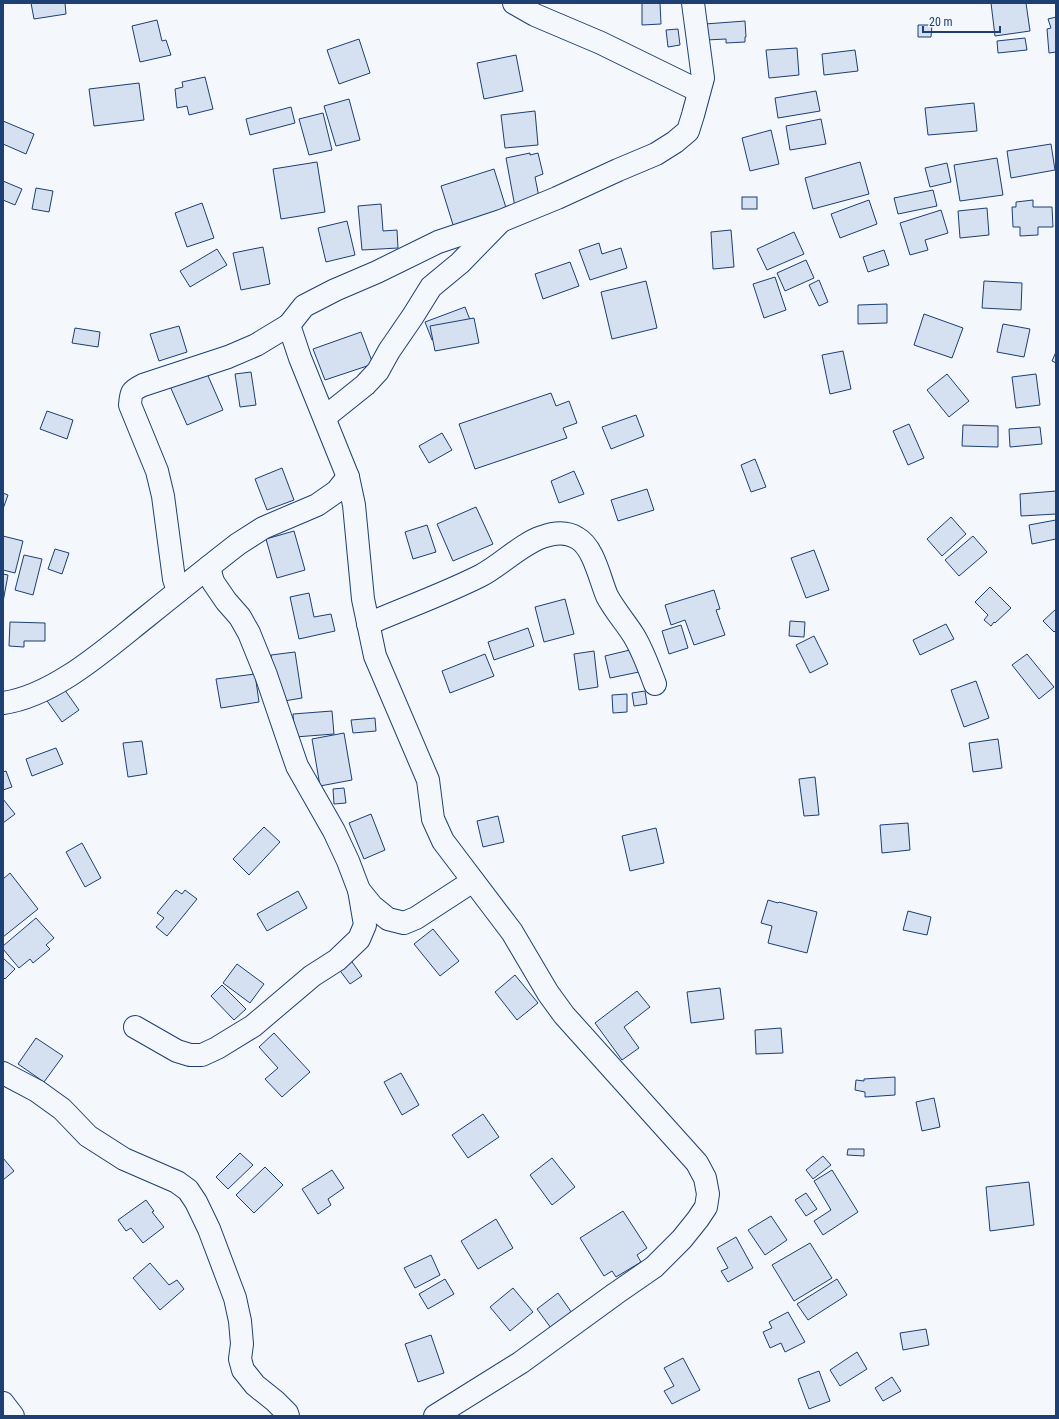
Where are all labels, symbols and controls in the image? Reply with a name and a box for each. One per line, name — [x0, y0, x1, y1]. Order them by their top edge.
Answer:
scale bar — [923, 8, 1000, 34]
text: 20 m — [929, 15, 953, 29]

